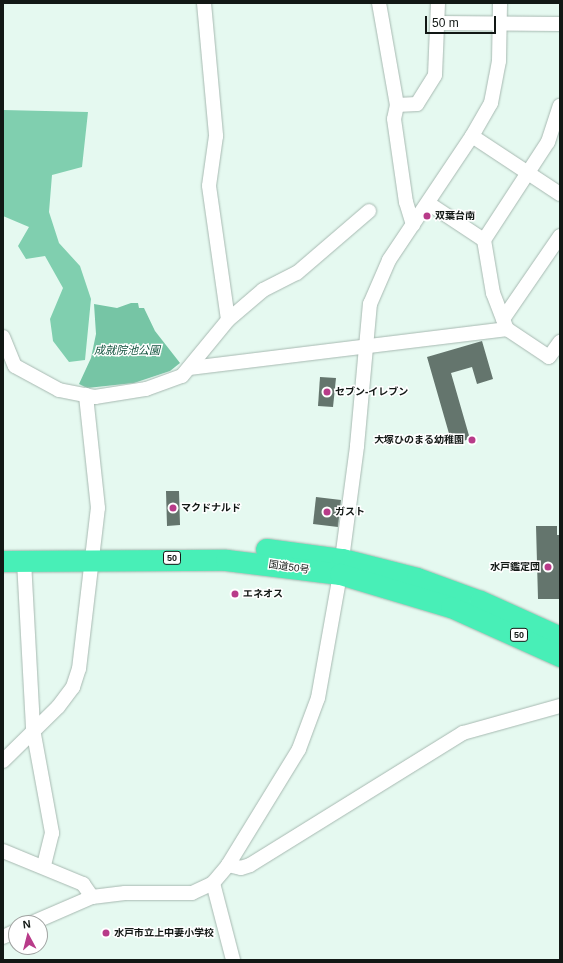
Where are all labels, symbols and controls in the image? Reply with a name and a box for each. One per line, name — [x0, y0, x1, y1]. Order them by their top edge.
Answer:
scale bar — [427, 8, 498, 34]
text: 50 m — [432, 16, 459, 30]
place label: 双葉台南 — [435, 210, 475, 222]
marker: 双葉台南 — [422, 211, 432, 221]
water label: 成就院池公園 — [94, 343, 160, 357]
place label: セブン-イレブン — [335, 386, 408, 398]
marker: セブン-イレブン — [322, 387, 332, 397]
place label: 大塚ひのまる幼稚園 — [374, 434, 464, 446]
marker: 大塚ひのまる幼稚園 — [467, 435, 477, 445]
place label: マクドナルド — [181, 502, 241, 514]
marker: マクドナルド — [168, 503, 178, 513]
place label: ガスト — [335, 506, 365, 518]
marker: ガスト — [322, 507, 332, 517]
road number: 50 — [162, 551, 182, 565]
street label: 国道50号 — [268, 558, 310, 576]
place label: 水戸鑑定団 — [490, 561, 540, 573]
marker: 水戸鑑定団 — [543, 562, 553, 572]
place label: エネオス — [243, 588, 283, 600]
marker: エネオス — [230, 589, 240, 599]
road number: 50 — [509, 628, 529, 642]
north arrow — [8, 915, 48, 955]
text: N — [22, 918, 31, 931]
place label: 水戸市立上中妻小学校 — [114, 927, 214, 939]
marker: 水戸市立上中妻小学校 — [101, 928, 111, 938]

